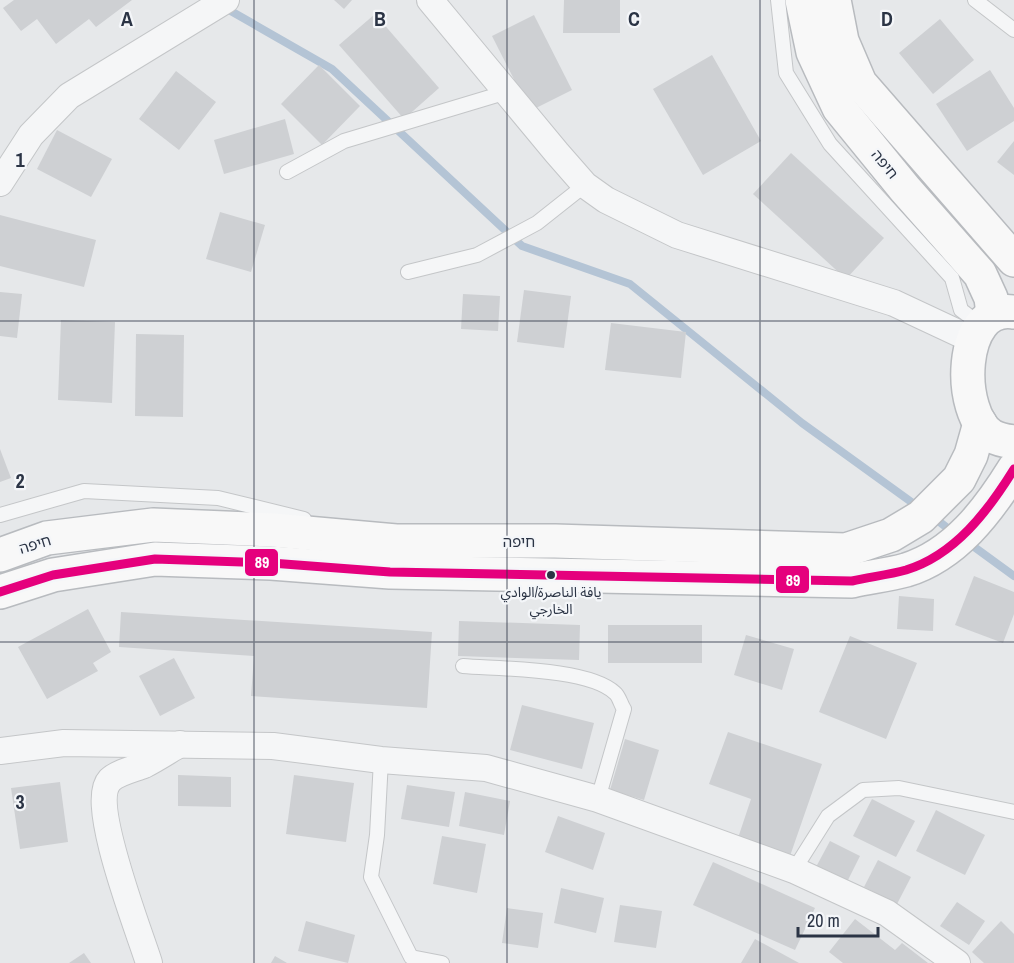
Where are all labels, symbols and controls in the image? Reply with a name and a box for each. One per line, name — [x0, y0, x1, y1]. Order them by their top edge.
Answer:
text: A — [121, 5, 133, 32]
text: B — [374, 5, 386, 32]
text: C — [628, 5, 640, 32]
text: D — [881, 5, 893, 32]
street label: חיפה — [867, 145, 903, 183]
text: 1 — [15, 146, 25, 173]
text: 2 — [15, 467, 25, 494]
street label: חיפה — [16, 529, 54, 559]
street label: חיפה — [503, 531, 535, 552]
line badge: 89 — [244, 548, 279, 577]
text: 89 — [255, 551, 269, 573]
line badge: 89 — [775, 565, 810, 594]
marker: يافة الناصرة/الوادي الخارجي — [545, 569, 557, 581]
text: 89 — [786, 569, 800, 591]
place label: يافة الناصرة/الوادي الخارجي — [500, 583, 602, 620]
text: 3 — [15, 788, 25, 815]
scale bar — [798, 900, 878, 938]
text: 20 m — [807, 908, 840, 933]

